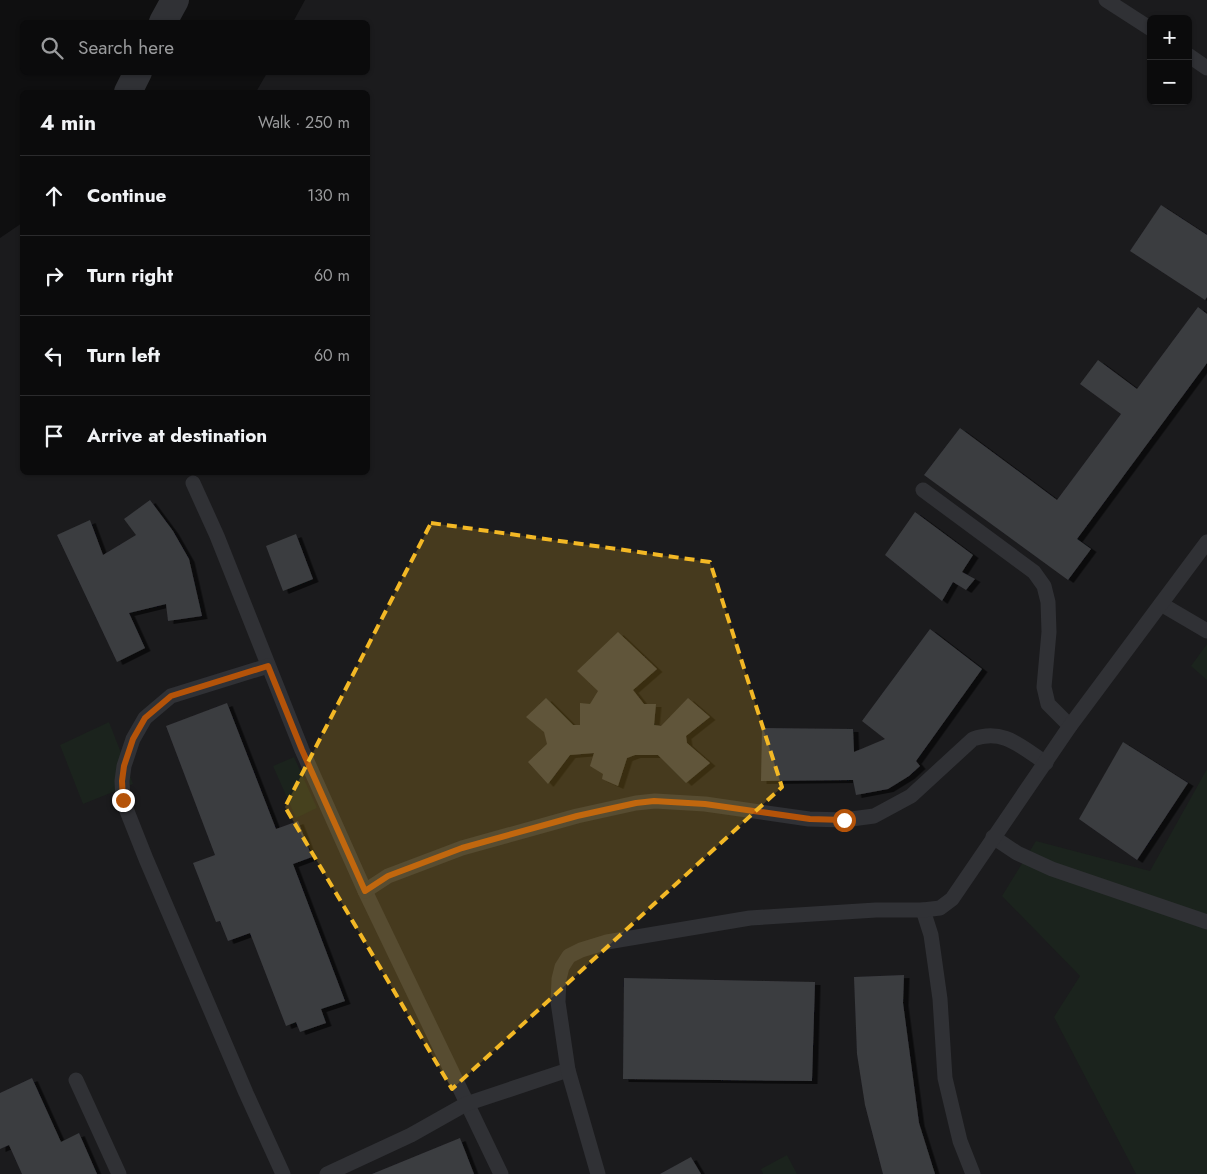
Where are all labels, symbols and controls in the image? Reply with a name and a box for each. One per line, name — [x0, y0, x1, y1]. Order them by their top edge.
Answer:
map controls — [1147, 15, 1192, 105]
button: + — [1147, 15, 1192, 60]
search box — [20, 20, 370, 75]
icon: search — [38, 34, 66, 62]
text: Search here — [78, 34, 174, 61]
button: − — [1147, 60, 1192, 105]
text: 4 min — [40, 108, 96, 138]
text: Walk · 250 m — [258, 111, 350, 134]
icon: ahead — [40, 182, 68, 210]
text: Continue — [87, 182, 166, 209]
text: 130 m — [307, 184, 350, 207]
icon: right — [40, 262, 68, 290]
text: Turn right — [87, 262, 173, 289]
text: 60 m — [314, 264, 350, 287]
icon: left — [40, 342, 68, 370]
text: Turn left — [87, 342, 160, 369]
text: 60 m — [314, 344, 350, 367]
icon: arrive — [40, 422, 68, 450]
text: Arrive at destination — [87, 422, 267, 449]
route end — [112, 789, 135, 812]
route start — [833, 809, 856, 832]

